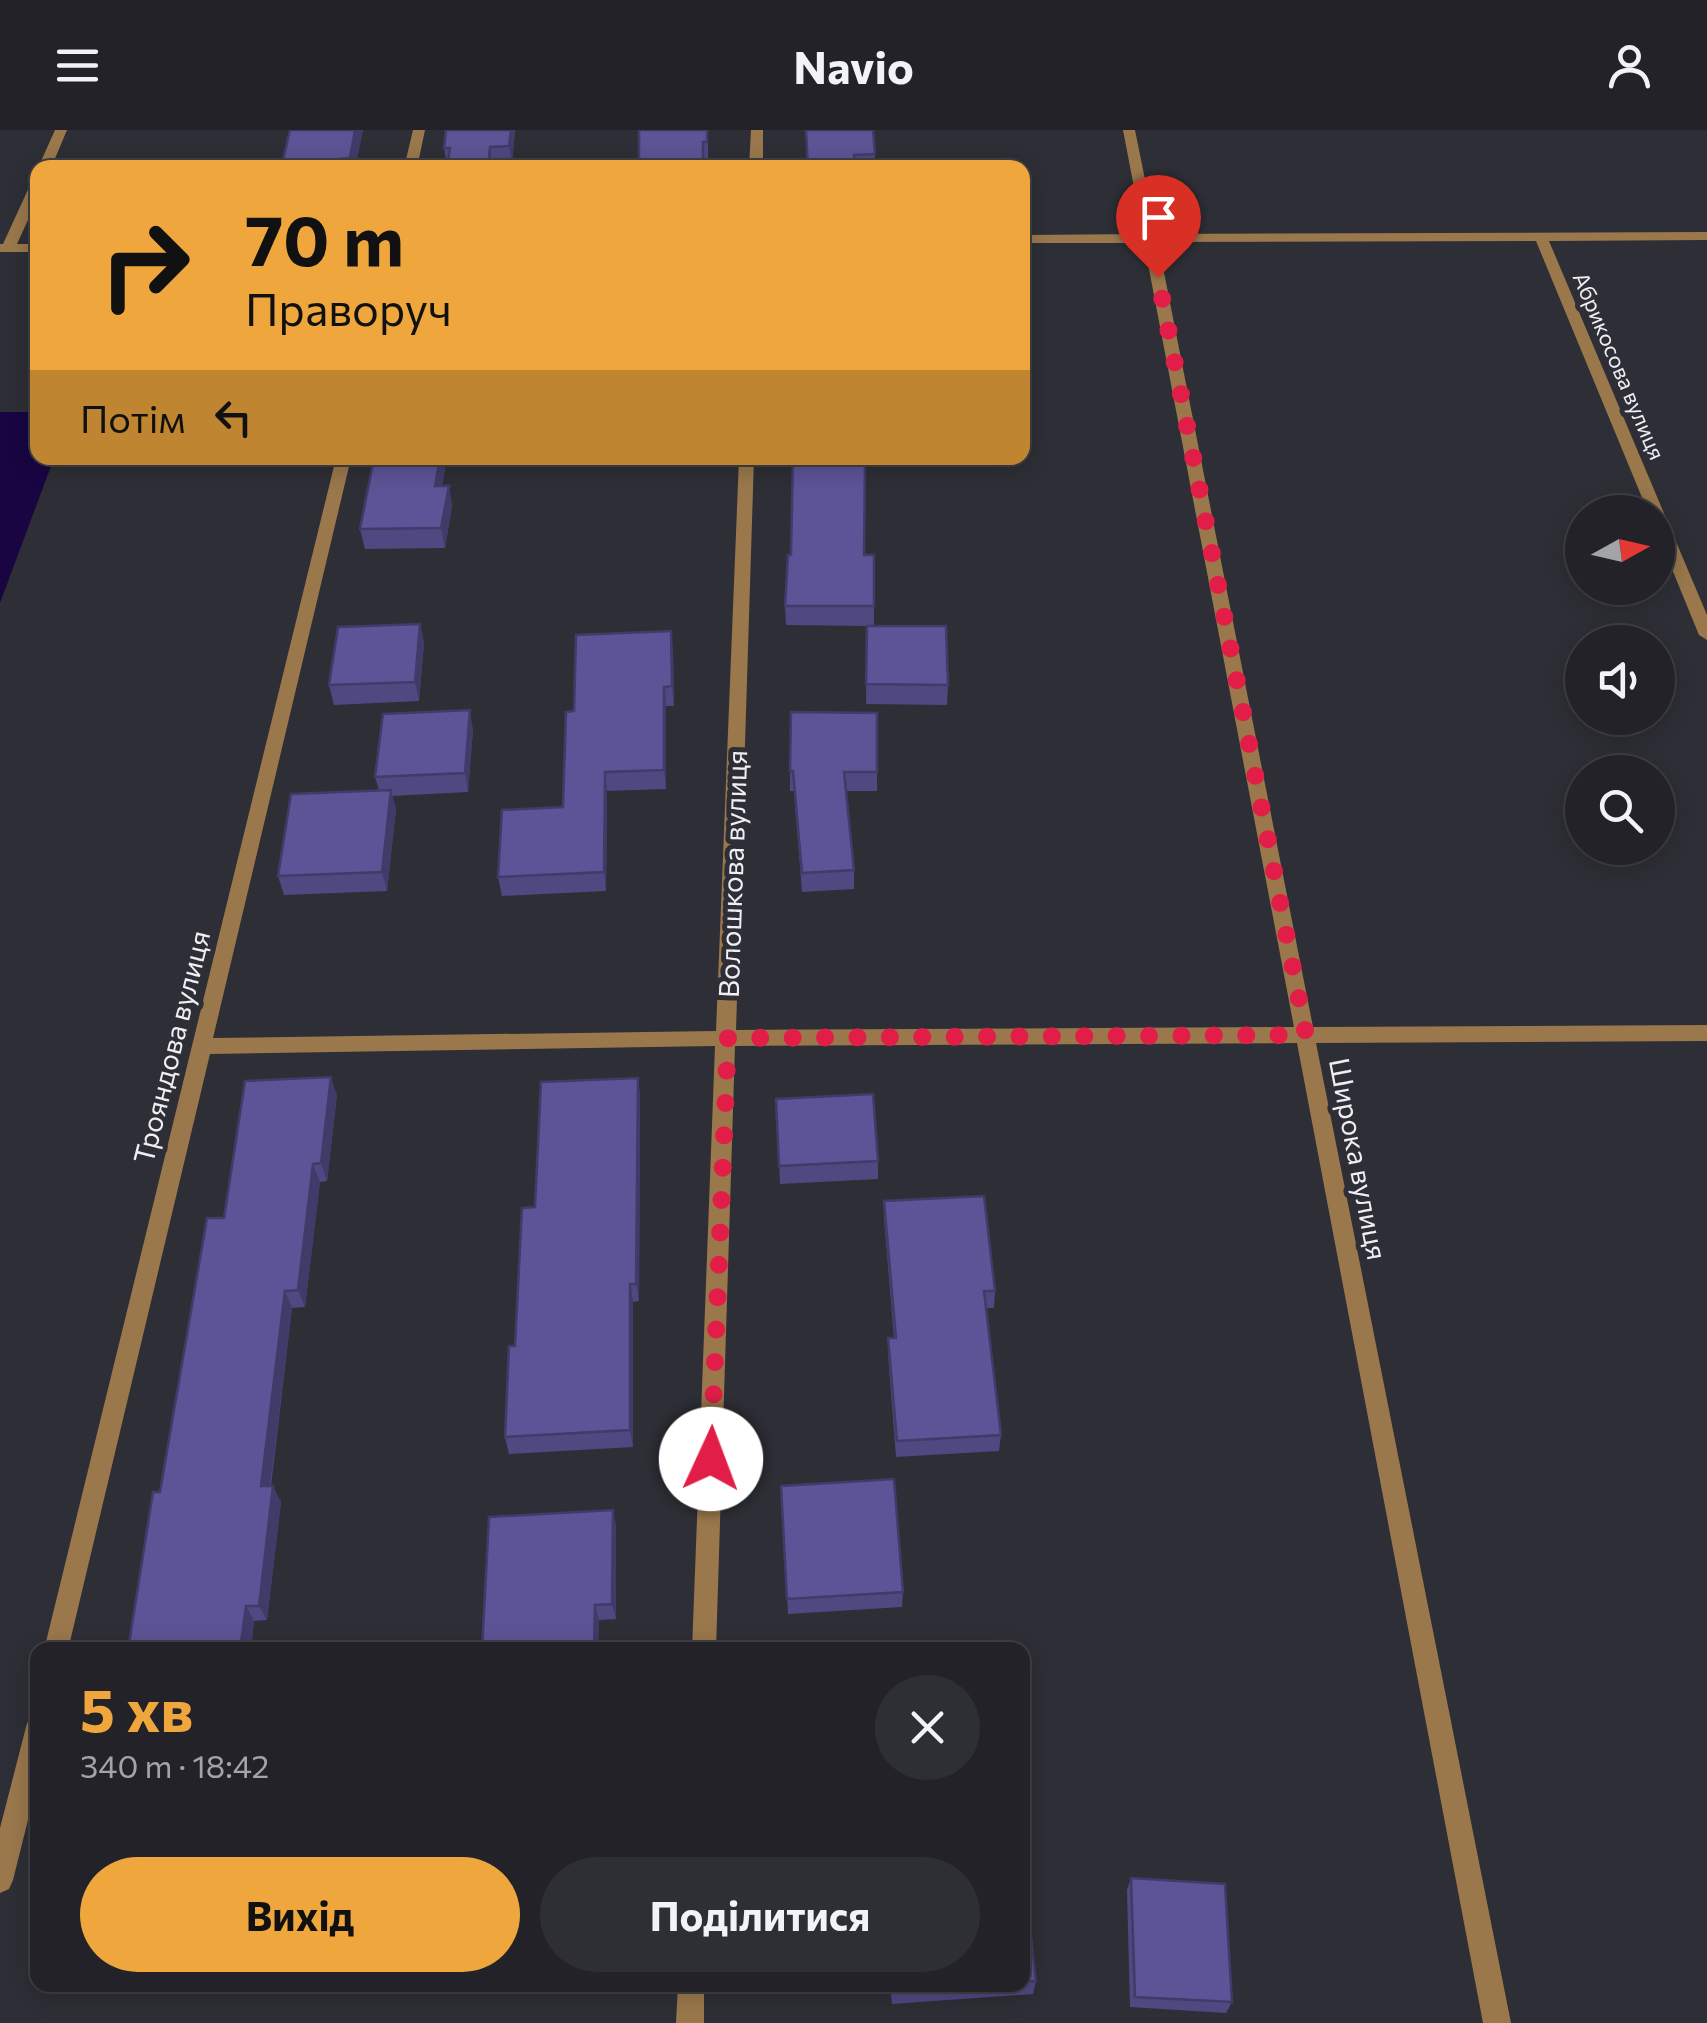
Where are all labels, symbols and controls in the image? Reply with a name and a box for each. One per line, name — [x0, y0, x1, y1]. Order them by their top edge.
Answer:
icon: menu — [50, 38, 105, 93]
text: Navio — [793, 38, 914, 93]
icon: person — [1602, 38, 1657, 93]
pin — [1116, 175, 1201, 278]
icon: arrive — [1131, 190, 1186, 245]
text: 70 m — [245, 195, 404, 280]
icon: right — [80, 200, 210, 330]
street label: Абрикосова вулиця — [1568, 268, 1671, 464]
text: Праворуч — [245, 280, 452, 335]
icon: left — [206, 390, 261, 445]
text: Потім — [80, 394, 186, 441]
north arrow — [1565, 495, 1675, 605]
map controls — [1565, 495, 1675, 865]
button: sound — [1565, 625, 1675, 735]
street label: Волошкова вулиця — [711, 749, 753, 999]
button: search — [1565, 755, 1675, 865]
street label: Трояндова вулиця — [126, 927, 216, 1167]
street label: Широка вулиця — [1323, 1055, 1395, 1263]
position arrow — [659, 1407, 763, 1511]
text: 5 хв — [80, 1671, 193, 1744]
button: close — [875, 1675, 980, 1780]
text: 340 m · 18:42 — [80, 1745, 269, 1785]
button: Вихід — [80, 1857, 520, 1972]
button: Поділитися — [540, 1857, 980, 1972]

